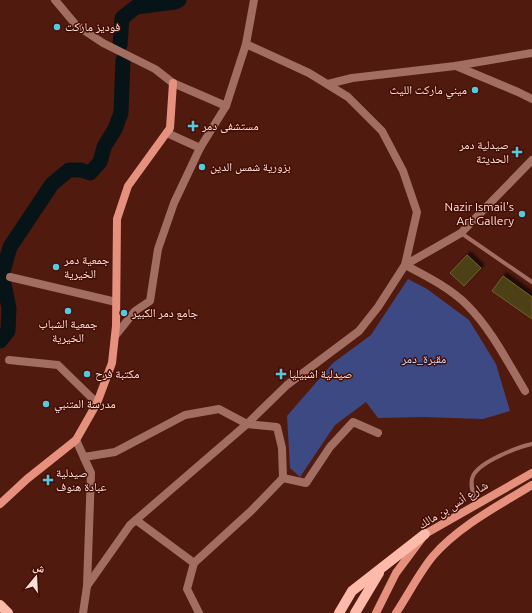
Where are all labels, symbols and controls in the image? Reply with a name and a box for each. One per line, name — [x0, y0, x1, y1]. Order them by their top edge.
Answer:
place label: فوديز ماركت — [65, 20, 120, 34]
marker: فوديز ماركت — [52, 22, 62, 32]
place label: ميني ماركت الليث — [390, 83, 467, 100]
marker: ميني ماركت الليث — [470, 85, 480, 95]
place label: مستشفى دمر — [201, 119, 259, 133]
marker: مستشفى دمر — [187, 120, 199, 132]
place label: صيدلية دمر الحديثة — [458, 138, 509, 166]
marker: صيدلية دمر الحديثة — [512, 147, 522, 157]
place label: بزورية شمس الدين — [210, 160, 291, 174]
marker: بزورية شمس الدين — [197, 162, 207, 172]
place label: Nazir Ismail's Art Gallery — [445, 200, 514, 227]
marker: Nazir Ismail's Art Gallery — [517, 209, 527, 219]
place label: جمعية دمر الخيرية — [63, 253, 110, 281]
marker: جمعية دمر الخيرية — [51, 262, 61, 272]
marker: جمعية الشباب الخيرية — [63, 306, 73, 316]
place label: جامع دمر الكبير — [131, 306, 199, 320]
marker: جامع دمر الكبير — [119, 308, 129, 318]
place label: جمعية الشباب الخيرية — [38, 317, 98, 345]
park label: مقبرة_دمر — [401, 352, 446, 366]
place label: مكتبة فرح — [95, 367, 140, 381]
place label: صيدلية اشبيليا — [289, 367, 352, 381]
marker: مكتبة فرح — [82, 369, 92, 379]
marker: صيدلية اشبيليا — [276, 369, 286, 379]
place label: مدرسة المتنبي — [54, 397, 116, 414]
marker: مدرسة المتنبي — [41, 399, 51, 409]
place label: صيدلية عبادة هنوف — [56, 466, 107, 494]
marker: صيدلية عبادة هنوف — [43, 475, 53, 485]
street label: شارع أنس بن مالك — [416, 478, 491, 533]
north arrow — [16, 557, 56, 597]
text: ش — [31, 560, 47, 577]

